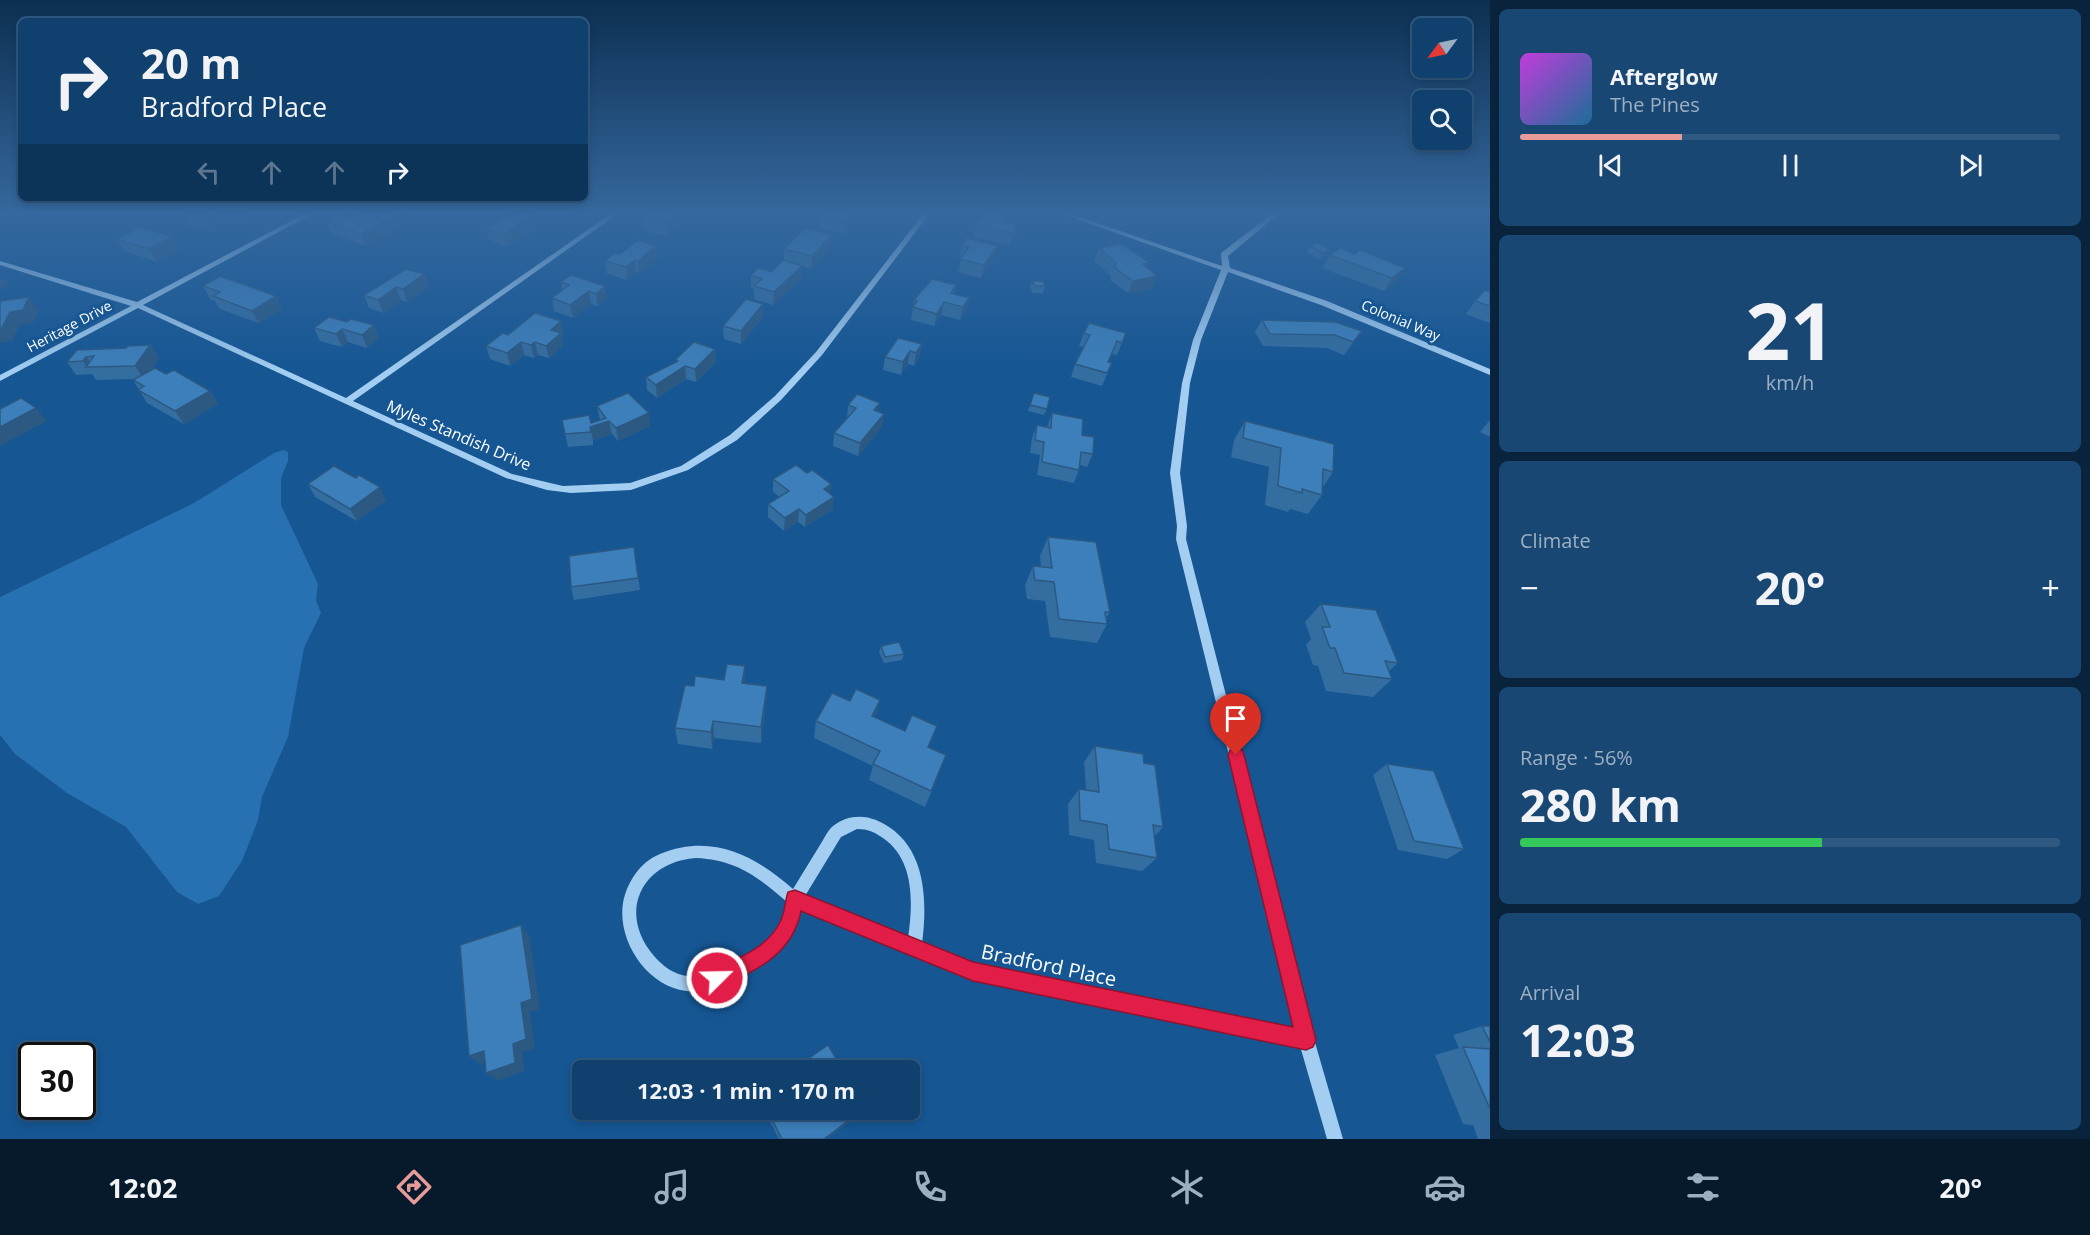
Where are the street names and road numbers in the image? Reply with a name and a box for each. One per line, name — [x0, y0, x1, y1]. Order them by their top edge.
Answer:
street label: Colonial Way — [1359, 295, 1444, 346]
street label: Heritage Drive — [23, 296, 115, 356]
street label: Myles Standish Drive — [383, 395, 535, 475]
street label: Bradford Place — [979, 937, 1119, 993]

